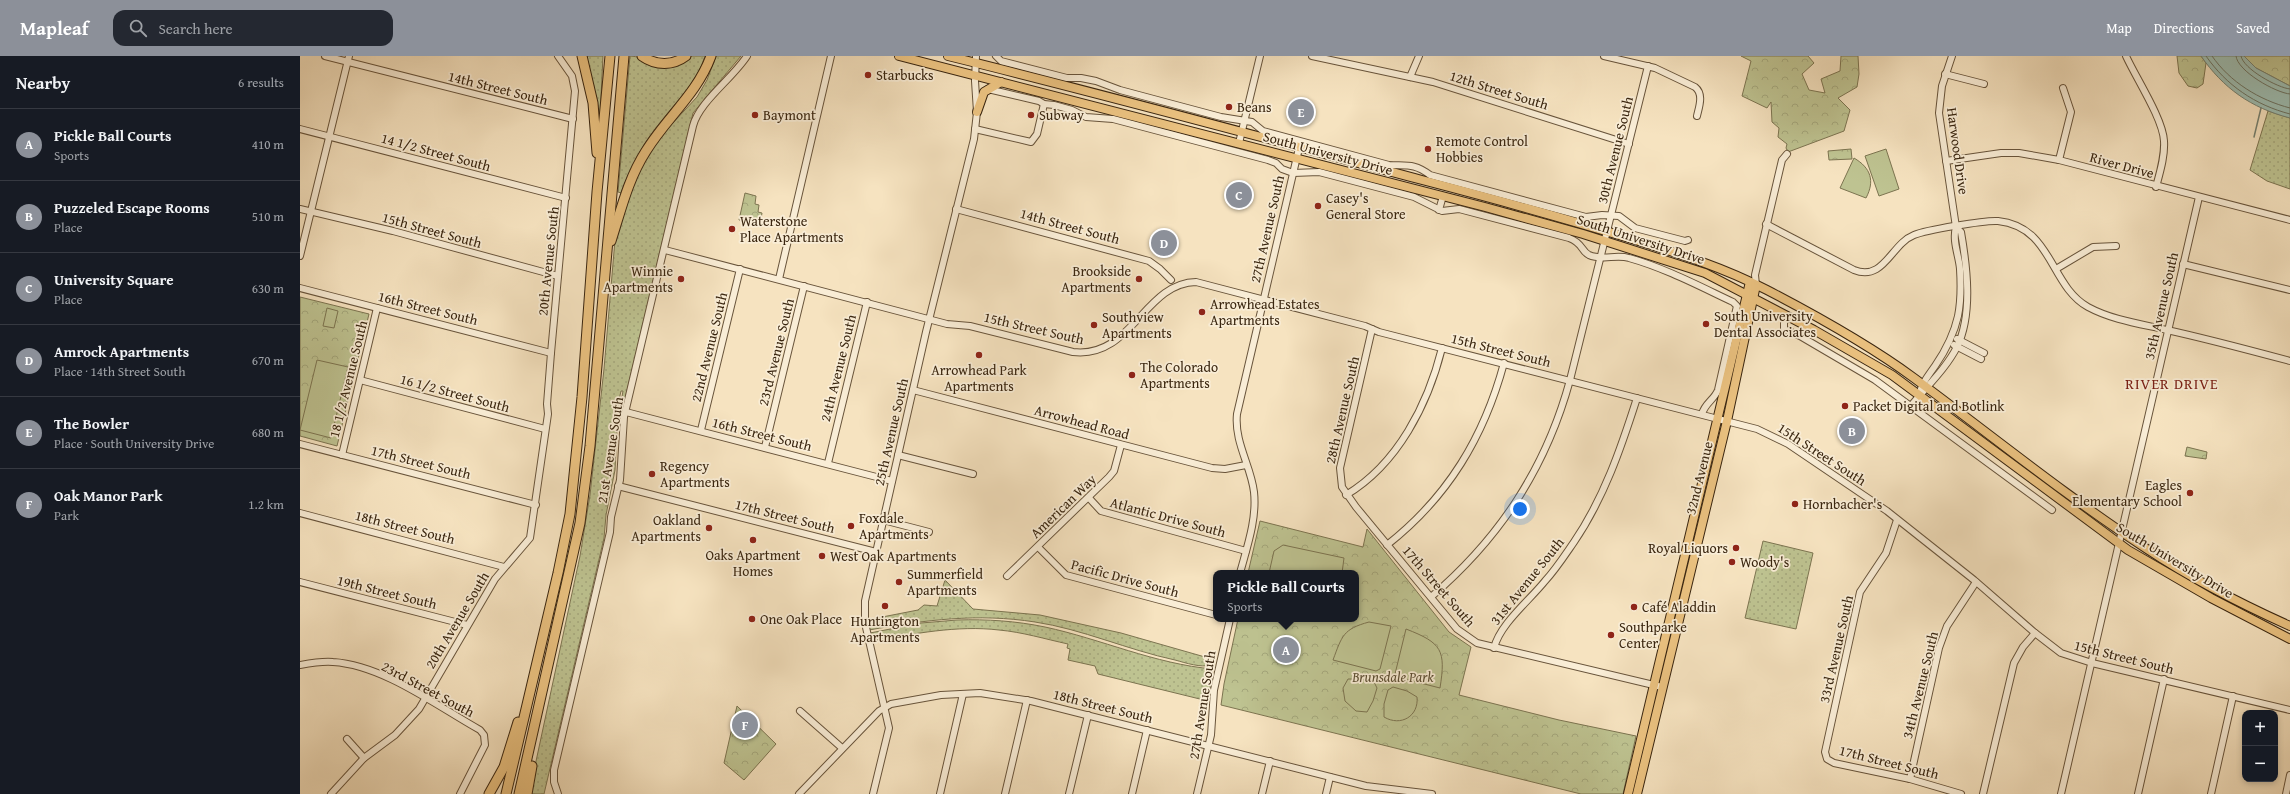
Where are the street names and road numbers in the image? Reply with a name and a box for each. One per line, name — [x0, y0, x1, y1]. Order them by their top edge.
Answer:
street label: 12th Street South — [1447, 65, 1551, 115]
street label: 14th Street South — [446, 66, 550, 110]
street label: 30th Avenue South — [1592, 94, 1638, 206]
street label: Harwood Drive — [1942, 106, 1974, 196]
street label: South University Drive — [1261, 126, 1395, 180]
street label: 14 1/2 Street South — [379, 128, 493, 176]
street label: River Drive — [2088, 147, 2157, 183]
street label: 27th Avenue South — [1245, 173, 1289, 285]
street label: 14th Street South — [1018, 203, 1122, 249]
street label: 20th Avenue South — [532, 205, 564, 317]
street label: 15th Street South — [380, 207, 484, 253]
street label: South University Drive — [1575, 209, 1708, 269]
street label: 35th Avenue South — [2139, 250, 2183, 362]
street label: 16th Street South — [376, 286, 480, 330]
street label: 22nd Avenue South — [686, 290, 732, 404]
street label: 23rd Avenue South — [753, 296, 799, 408]
street label: 15th Street South — [982, 307, 1086, 349]
street label: 24th Avenue South — [815, 312, 861, 424]
street label: 18 1/2 Avenue South — [324, 318, 372, 440]
street label: 15th Street South — [1449, 328, 1553, 372]
street label: 28th Avenue South — [1320, 354, 1364, 466]
street label: 16 1/2 Street South — [398, 369, 512, 417]
street label: 25th Avenue South — [869, 376, 913, 488]
street label: 21st Avenue South — [592, 395, 628, 505]
street label: Arrowhead Road — [1032, 400, 1132, 444]
street label: 16th Street South — [710, 412, 814, 456]
street label: 15th Street South — [1774, 418, 1870, 490]
street label: 32nd Avenue — [1680, 439, 1718, 517]
street label: 17th Street South — [369, 440, 473, 484]
street label: American Way — [1026, 469, 1101, 543]
street label: Atlantic Drive South — [1108, 492, 1228, 542]
street label: 17th Street South — [733, 494, 837, 538]
street label: 18th Street South — [353, 505, 457, 549]
street label: South University Drive — [2113, 517, 2238, 603]
street label: 31st Avenue South — [1485, 533, 1569, 629]
street label: 17th Street South — [1398, 541, 1480, 631]
street label: Pacific Drive South — [1069, 554, 1181, 602]
street label: 20th Avenue South — [420, 568, 494, 672]
street label: 19th Street South — [335, 570, 439, 614]
street label: 33rd Avenue South — [1814, 593, 1858, 705]
street label: 34th Avenue South — [1897, 629, 1943, 741]
street label: 15th Street South — [2072, 635, 2176, 679]
street label: 27th Avenue South — [1184, 649, 1220, 761]
street label: 23rd Street South — [378, 656, 478, 722]
street label: 18th Street South — [1051, 684, 1155, 728]
street label: 17th Street South — [1837, 740, 1941, 784]

